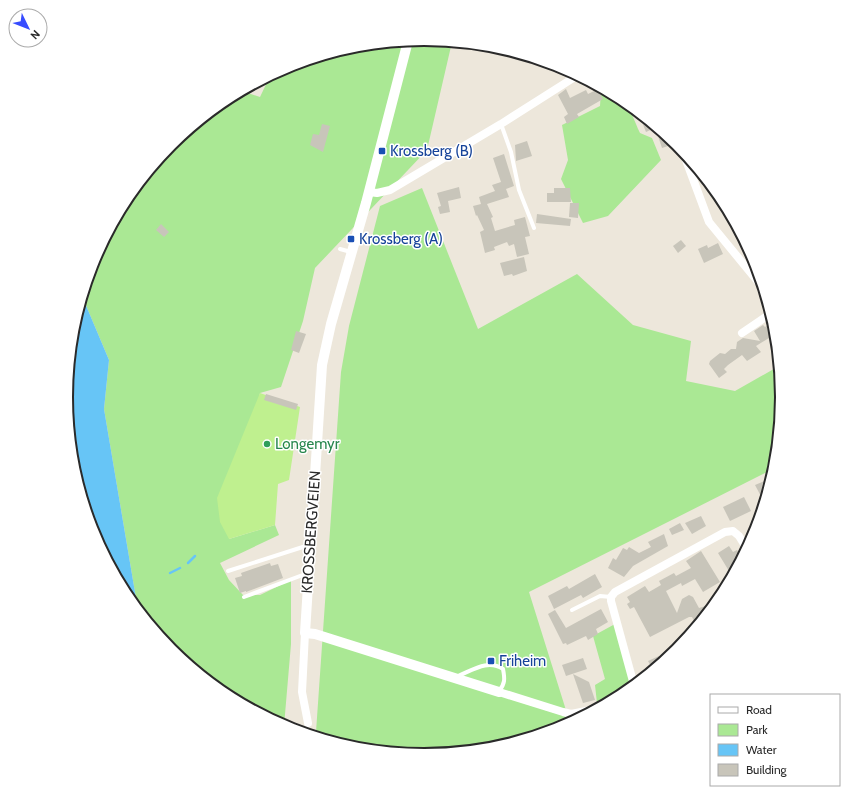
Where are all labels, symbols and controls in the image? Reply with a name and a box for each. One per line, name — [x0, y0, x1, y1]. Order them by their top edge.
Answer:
north arrow — [8, 8, 48, 48]
text: N — [28, 27, 43, 42]
place label: Krossberg (B) — [390, 142, 473, 160]
marker: Krossberg (B) — [377, 146, 387, 156]
place label: Krossberg (A) — [359, 230, 443, 248]
marker: Krossberg (A) — [346, 234, 356, 244]
place label: Longemyr — [275, 435, 340, 453]
marker: Longemyr — [262, 439, 272, 449]
street label: KROSSBERGVEIEN — [298, 470, 324, 594]
place label: Friheim — [499, 652, 546, 670]
marker: Friheim — [486, 656, 496, 666]
legend — [710, 694, 840, 786]
text: Road — [746, 702, 772, 717]
text: Park — [746, 722, 768, 737]
text: Water — [746, 742, 777, 757]
text: Building — [746, 762, 788, 777]

